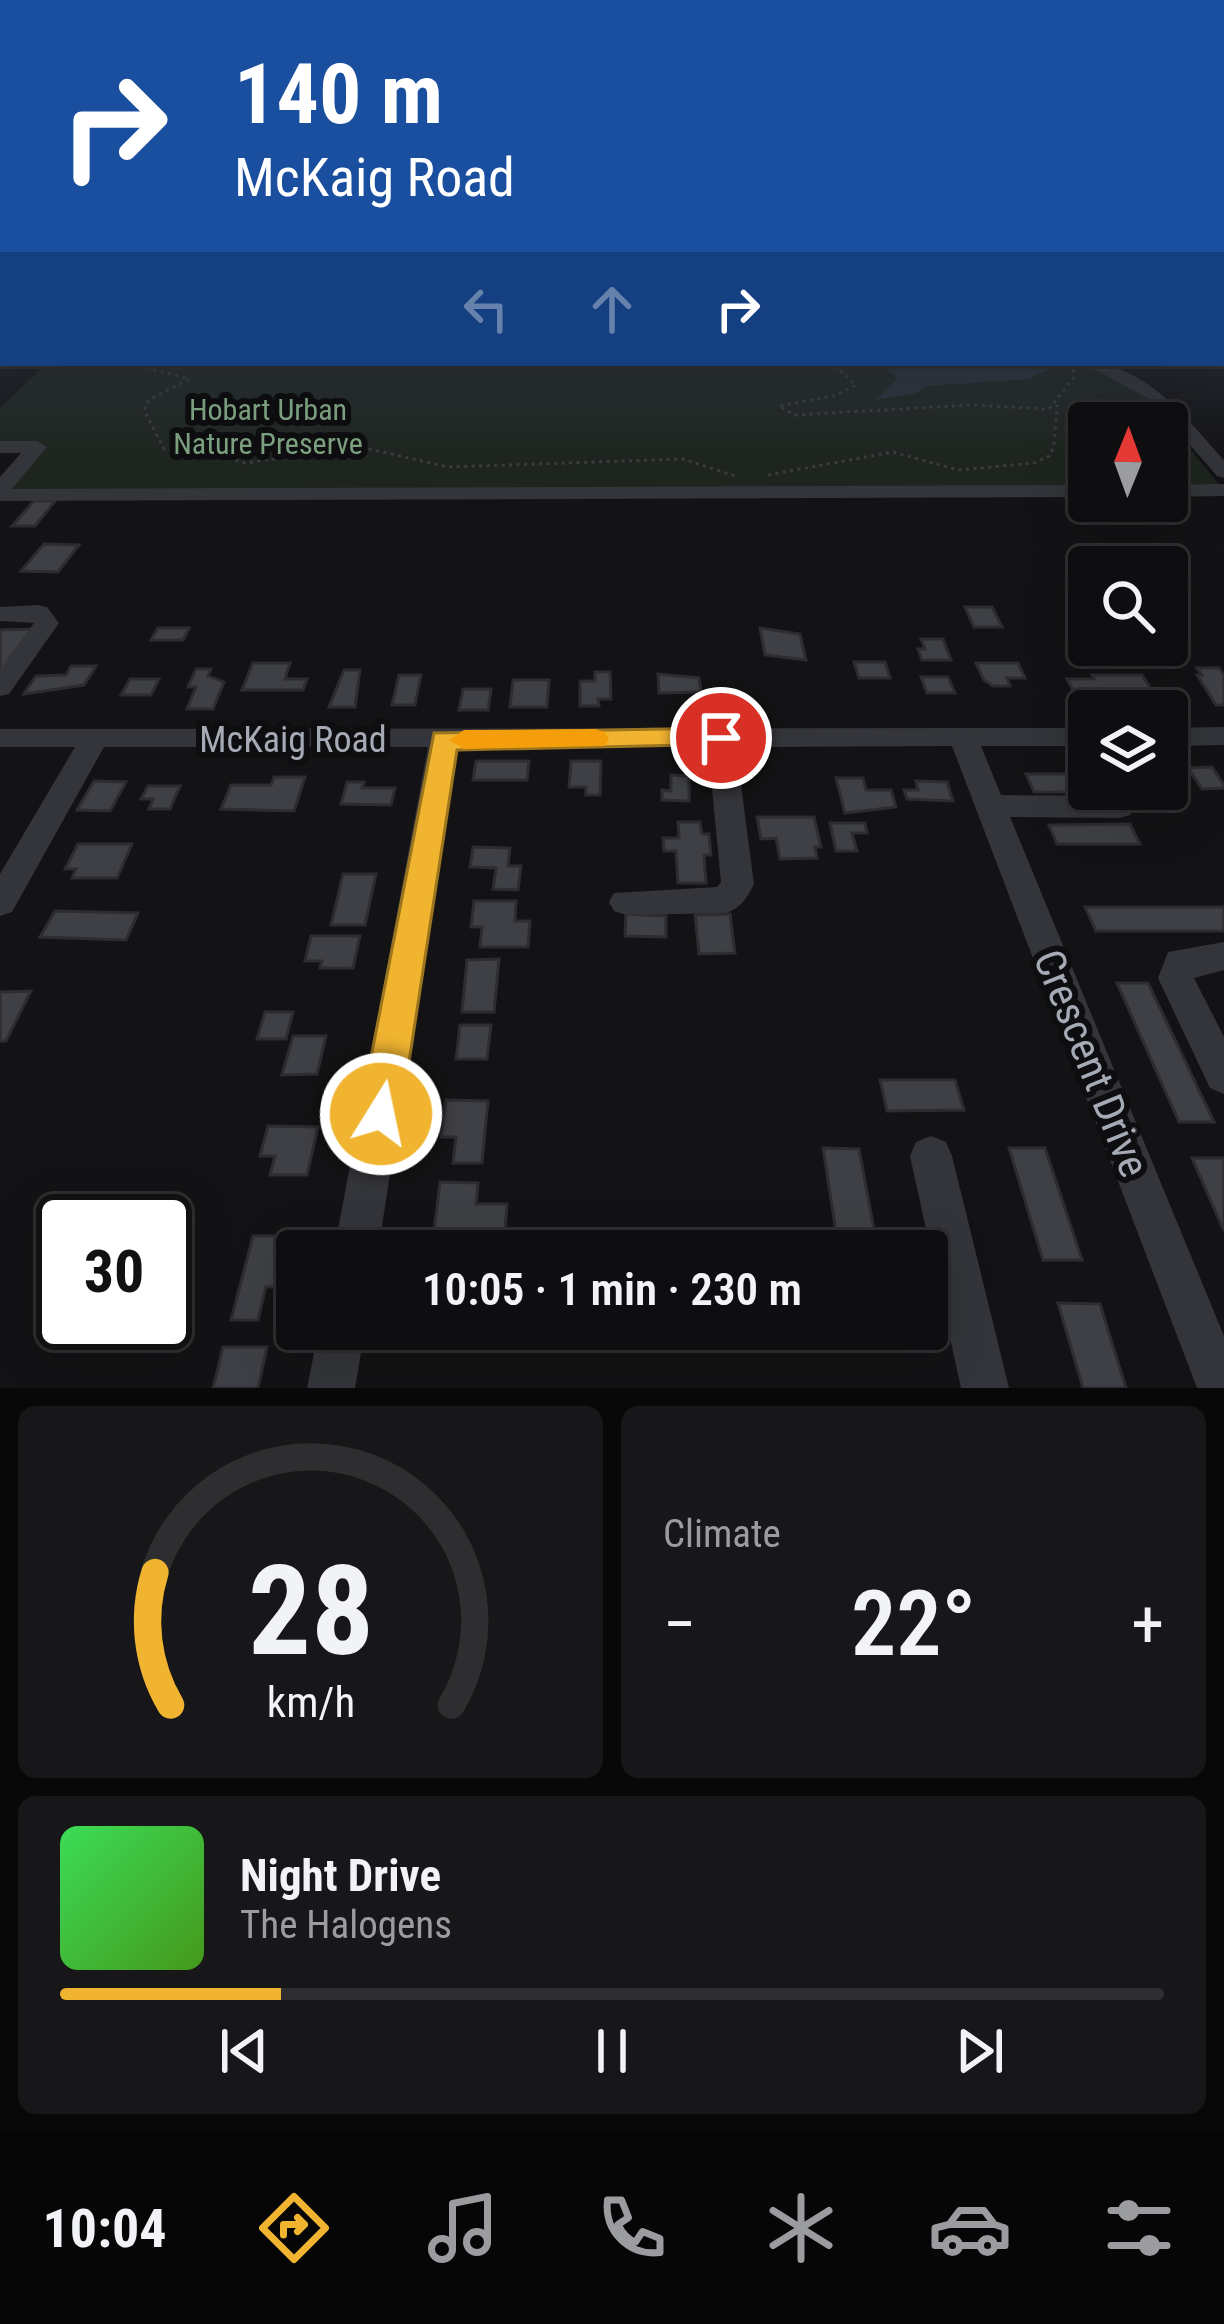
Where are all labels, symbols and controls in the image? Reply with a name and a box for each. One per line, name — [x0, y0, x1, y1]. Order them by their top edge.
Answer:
text: 140 m — [234, 45, 443, 144]
icon: right — [36, 48, 192, 204]
text: McKaig Road — [234, 146, 515, 209]
icon: left — [453, 276, 519, 342]
icon: ahead — [579, 276, 645, 342]
icon: right — [705, 276, 771, 342]
park label: Hobart Urban Nature Preserve — [173, 392, 363, 461]
north arrow — [1068, 402, 1188, 522]
map controls — [1068, 402, 1188, 810]
button: search — [1068, 546, 1188, 666]
pin — [670, 687, 772, 789]
button: layers — [1068, 690, 1188, 810]
icon: arrive — [688, 705, 754, 771]
street label: McKaig Road — [199, 719, 387, 761]
street label: Crescent Drive — [1024, 943, 1159, 1184]
position arrow — [318, 1051, 444, 1177]
speed limit sign: 30 — [36, 1194, 192, 1350]
text: 10:05 · 1 min · 230 m — [422, 1263, 802, 1316]
text: Climate — [663, 1511, 781, 1557]
text: 28 — [247, 1538, 374, 1684]
text: 22° — [851, 1572, 976, 1677]
text: − — [663, 1586, 696, 1663]
text: + — [1131, 1586, 1164, 1663]
text: km/h — [266, 1677, 355, 1727]
text: Night Drive — [240, 1849, 441, 1902]
text: The Halogens — [240, 1902, 452, 1948]
icon: previous — [211, 2018, 277, 2084]
icon: pause — [579, 2018, 645, 2084]
icon: next — [947, 2018, 1013, 2084]
icon: directions — [252, 2186, 336, 2270]
icon: music — [421, 2186, 505, 2270]
icon: phone — [590, 2186, 674, 2270]
icon: climate — [759, 2186, 843, 2270]
icon: car — [928, 2186, 1012, 2270]
icon: filters — [1097, 2186, 1181, 2270]
text: 10:04 — [43, 2197, 167, 2260]

